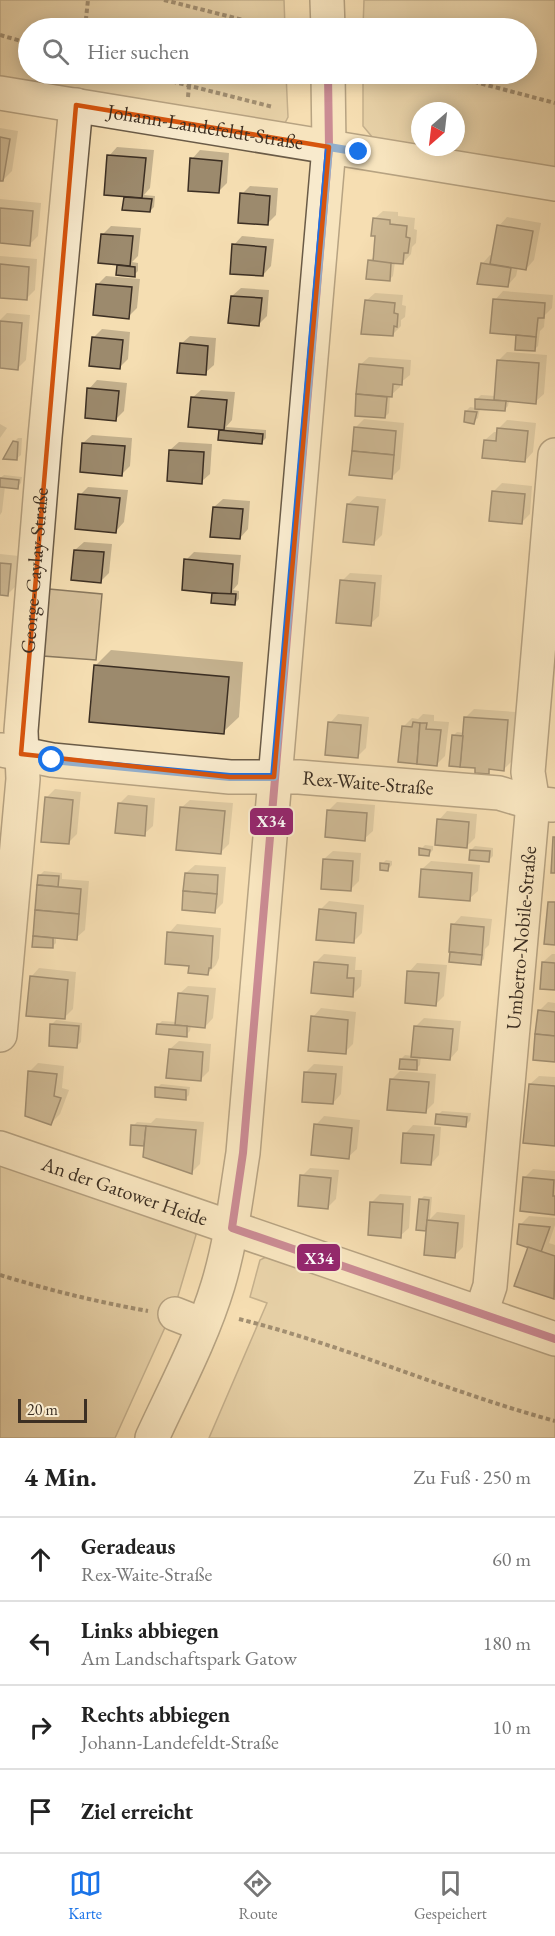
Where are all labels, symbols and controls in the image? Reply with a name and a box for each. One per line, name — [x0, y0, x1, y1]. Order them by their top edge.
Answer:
search box — [18, 18, 537, 84]
icon: search — [39, 35, 72, 68]
text: Hier suchen — [87, 37, 190, 66]
street label: Johann-Landefeldt-Straße — [103, 97, 305, 156]
north arrow — [411, 102, 465, 156]
route end — [345, 138, 371, 164]
street label: George-Caylay-Straße — [14, 486, 54, 655]
route start — [38, 746, 64, 772]
street label: Rex-Waite-Straße — [301, 764, 435, 801]
line badge: X34 — [249, 807, 294, 836]
text: X34 — [256, 811, 286, 832]
street label: Umberto-Nobile-Straße — [500, 845, 542, 1031]
street label: An der Gatower Heide — [37, 1150, 212, 1232]
line badge: X34 — [296, 1243, 341, 1272]
text: X34 — [304, 1248, 334, 1269]
scale bar — [18, 1396, 87, 1424]
text: 20 m — [27, 1399, 58, 1420]
text: 4 Min. — [24, 1460, 97, 1494]
text: Zu Fuß · 250 m — [413, 1464, 531, 1490]
text: Geradeaus — [81, 1532, 175, 1561]
icon: ahead — [24, 1543, 57, 1576]
text: 60 m — [492, 1546, 531, 1572]
text: Rex-Waite-Straße — [81, 1561, 212, 1587]
text: Links abbiegen — [81, 1616, 219, 1645]
icon: left — [24, 1627, 57, 1660]
text: 180 m — [483, 1630, 531, 1656]
text: Am Landschaftspark Gatow — [81, 1645, 297, 1671]
text: Rechts abbiegen — [81, 1700, 230, 1729]
icon: right — [24, 1711, 57, 1744]
text: 10 m — [492, 1714, 531, 1740]
text: Johann-Landefeldt-Straße — [81, 1729, 279, 1755]
icon: arrive — [24, 1795, 57, 1828]
text: Ziel erreicht — [81, 1797, 193, 1826]
tab: Karte — [68, 1867, 102, 1924]
tab: Route — [238, 1867, 278, 1924]
tab: Gespeichert — [414, 1867, 487, 1924]

